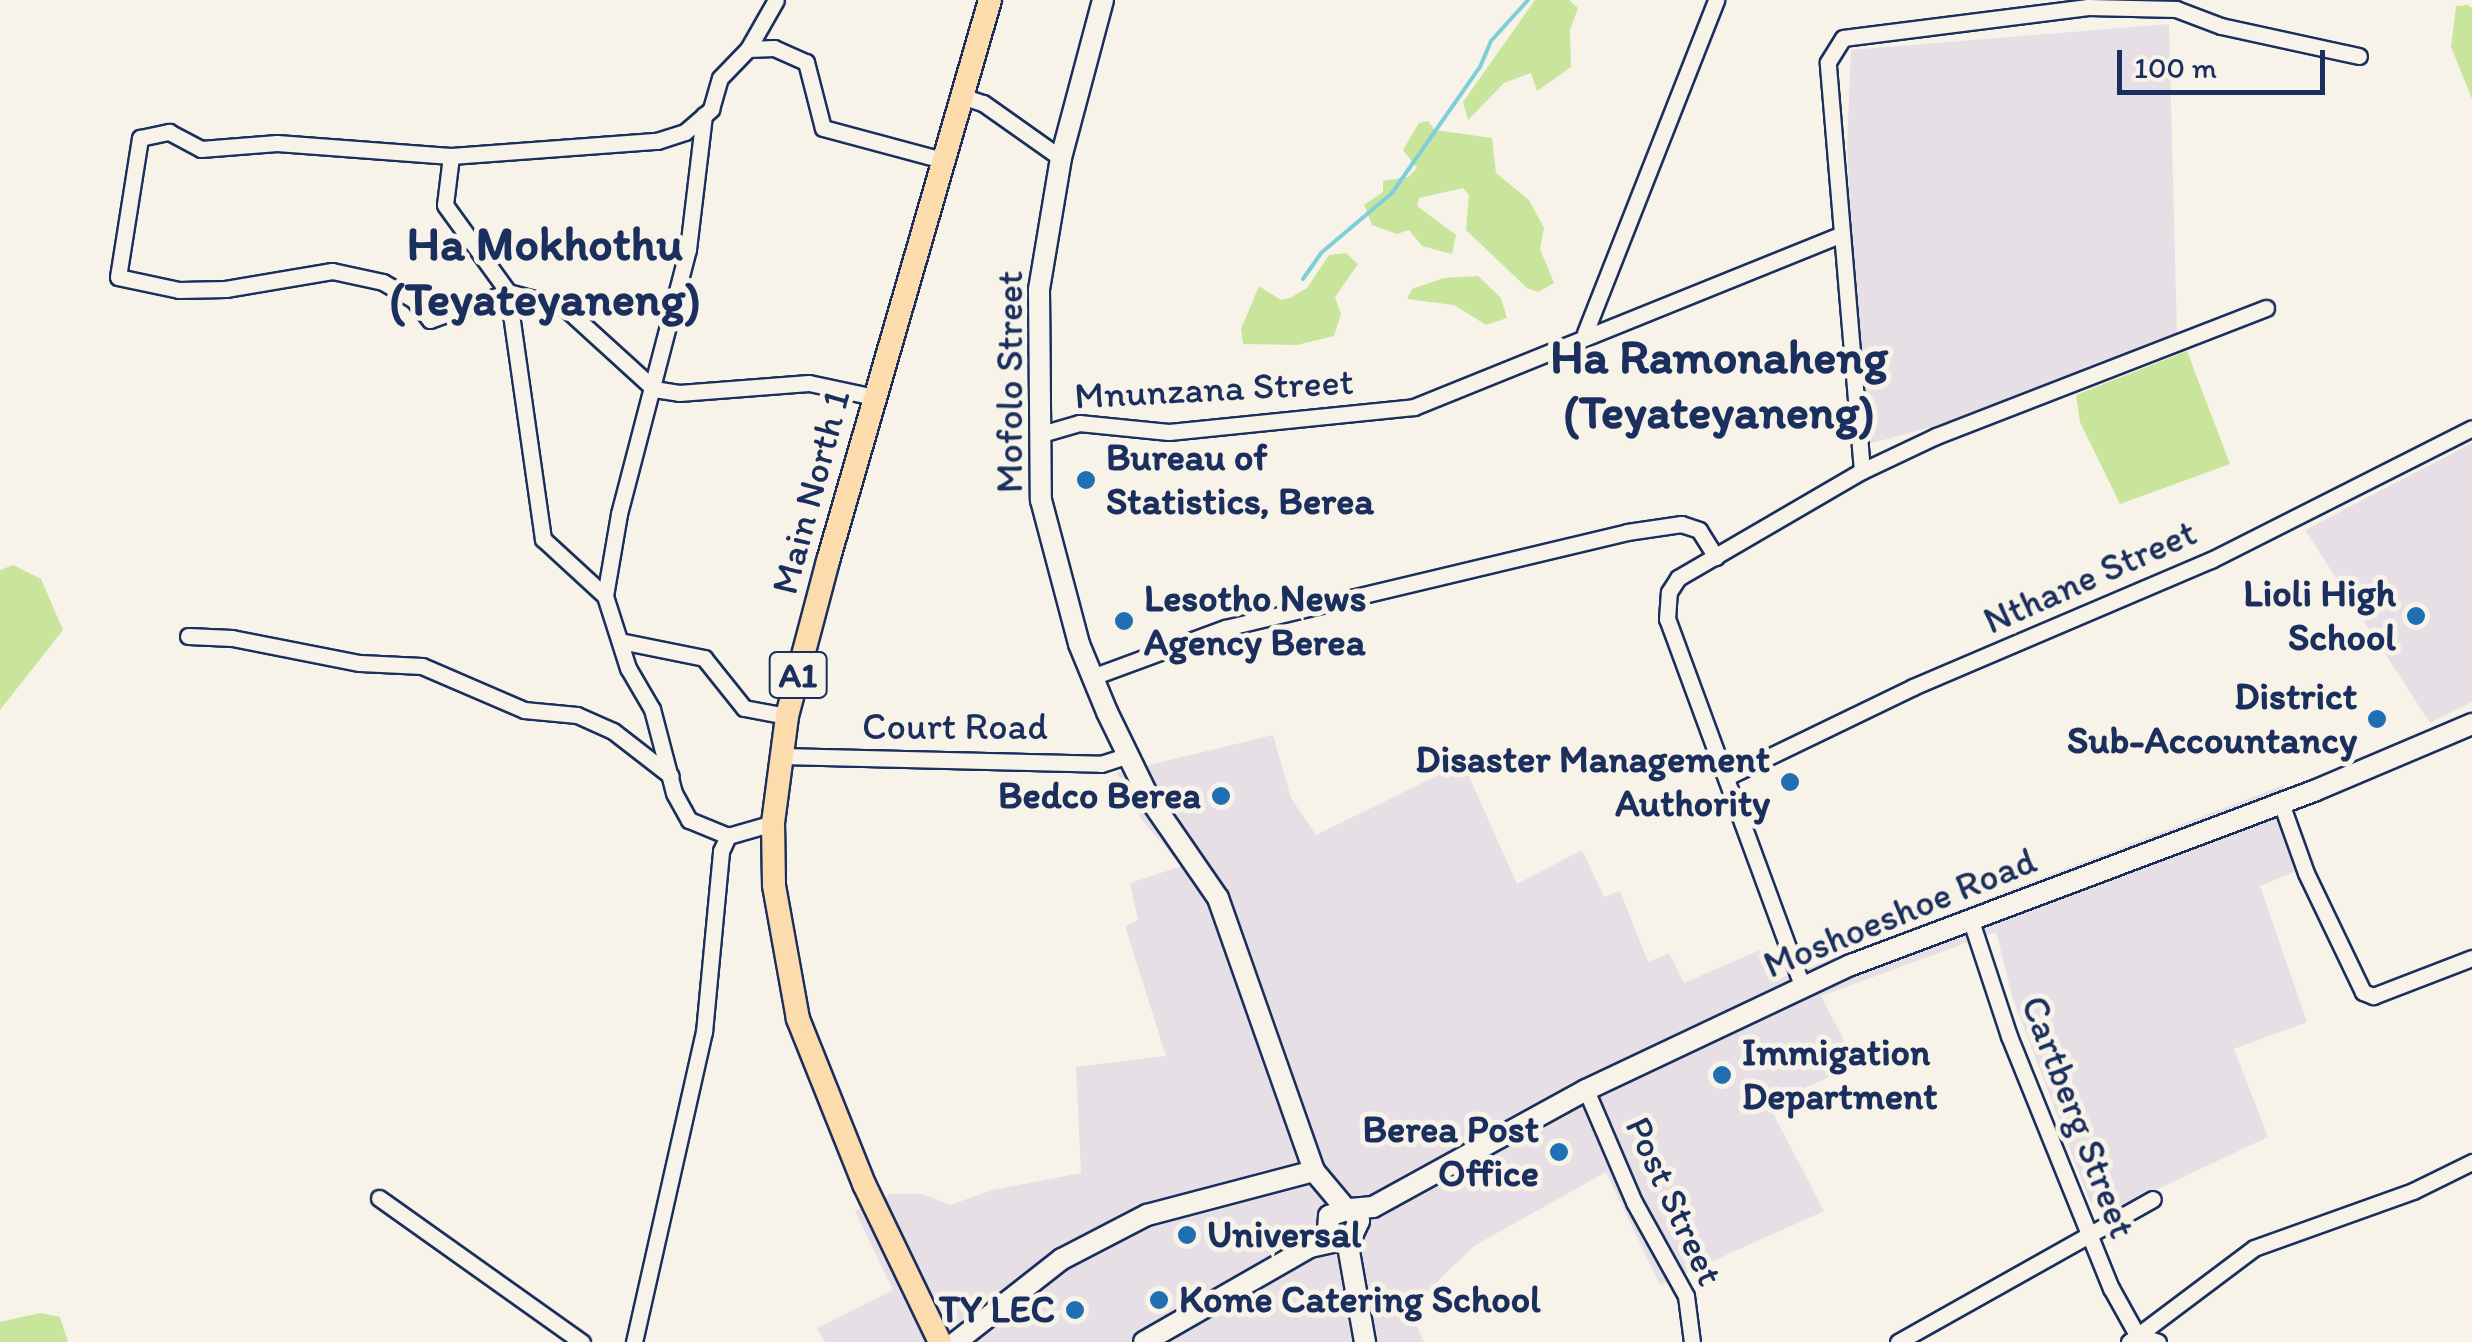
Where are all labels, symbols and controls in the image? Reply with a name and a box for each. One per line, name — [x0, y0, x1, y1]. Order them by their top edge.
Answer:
scale bar — [2122, 30, 2330, 92]
text: 100 m — [2134, 49, 2217, 86]
district label: Ha Mokhothu (Teyateyaneng) — [389, 214, 701, 327]
street label: Mofolo Street — [987, 271, 1033, 493]
district label: Ha Ramonaheng (Teyateyaneng) — [1550, 327, 1888, 440]
street label: Mnunzana Street — [1073, 359, 1355, 419]
street label: Main North 1 — [762, 385, 860, 599]
place label: Bureau of Statistics, Berea — [1106, 435, 1374, 524]
marker: Bureau of Statistics, Berea — [1075, 469, 1097, 491]
street label: Nthane Street — [1977, 510, 2203, 644]
place label: Lioli High School — [2244, 571, 2396, 660]
place label: Lesotho News Agency Berea — [1144, 576, 1366, 666]
marker: Lioli High School — [2405, 605, 2427, 627]
marker: Lesotho News Agency Berea — [1113, 610, 1135, 632]
road number: A1 — [768, 645, 828, 705]
place label: District Sub-Accountancy — [2067, 674, 2357, 764]
street label: Court Road — [863, 704, 1047, 750]
marker: District Sub-Accountancy — [2366, 708, 2388, 730]
place label: Disaster Management Authority — [1413, 737, 1770, 826]
marker: Disaster Management Authority — [1779, 771, 1801, 793]
place label: Bedco Berea — [997, 773, 1201, 819]
marker: Bedco Berea — [1210, 785, 1232, 807]
street label: Moshoeshoe Road — [1758, 838, 2042, 988]
street label: Cartberg Street — [2011, 990, 2145, 1244]
place label: Immigation Department — [1742, 1030, 1938, 1120]
marker: Immigation Department — [1711, 1064, 1733, 1086]
place label: Berea Post Office — [1364, 1107, 1539, 1196]
street label: Post Street — [1615, 1110, 1733, 1292]
marker: Berea Post Office — [1548, 1141, 1570, 1163]
place label: Universal — [1207, 1212, 1362, 1258]
marker: Universal — [1176, 1224, 1198, 1246]
place label: Kome Catering School — [1179, 1277, 1539, 1323]
place label: TY LEC — [939, 1287, 1055, 1333]
marker: Kome Catering School — [1148, 1289, 1170, 1311]
marker: TY LEC — [1064, 1299, 1086, 1321]

